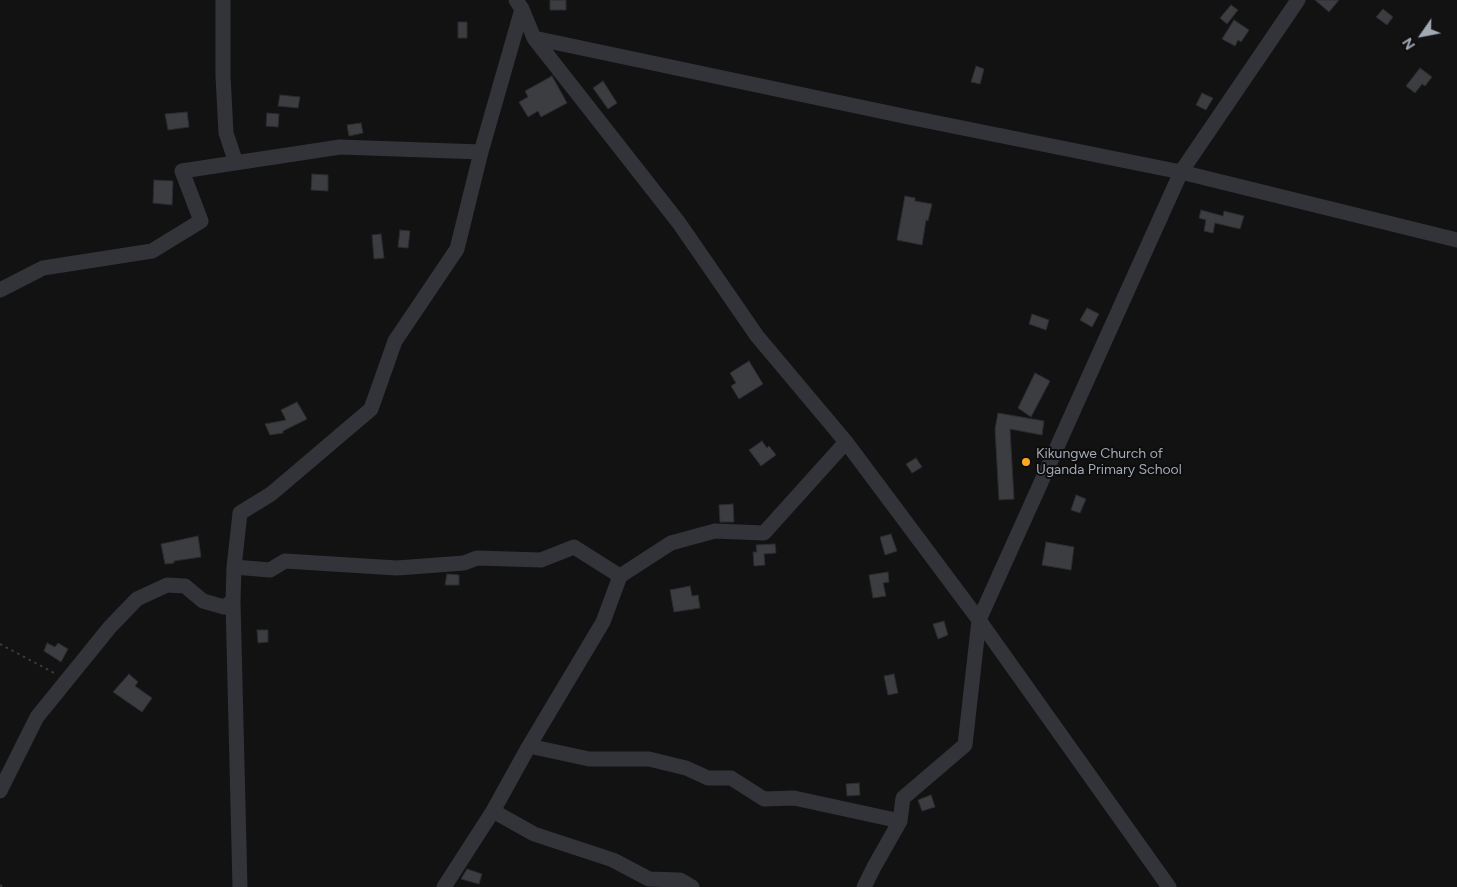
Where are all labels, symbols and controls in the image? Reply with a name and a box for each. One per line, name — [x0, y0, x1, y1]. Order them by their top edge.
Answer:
north arrow — [1397, 10, 1447, 60]
text: N — [1399, 34, 1419, 53]
place label: Kikungwe Church of Uganda Primary School — [1036, 446, 1182, 478]
marker: Kikungwe Church of Uganda Primary School — [1020, 456, 1032, 468]

